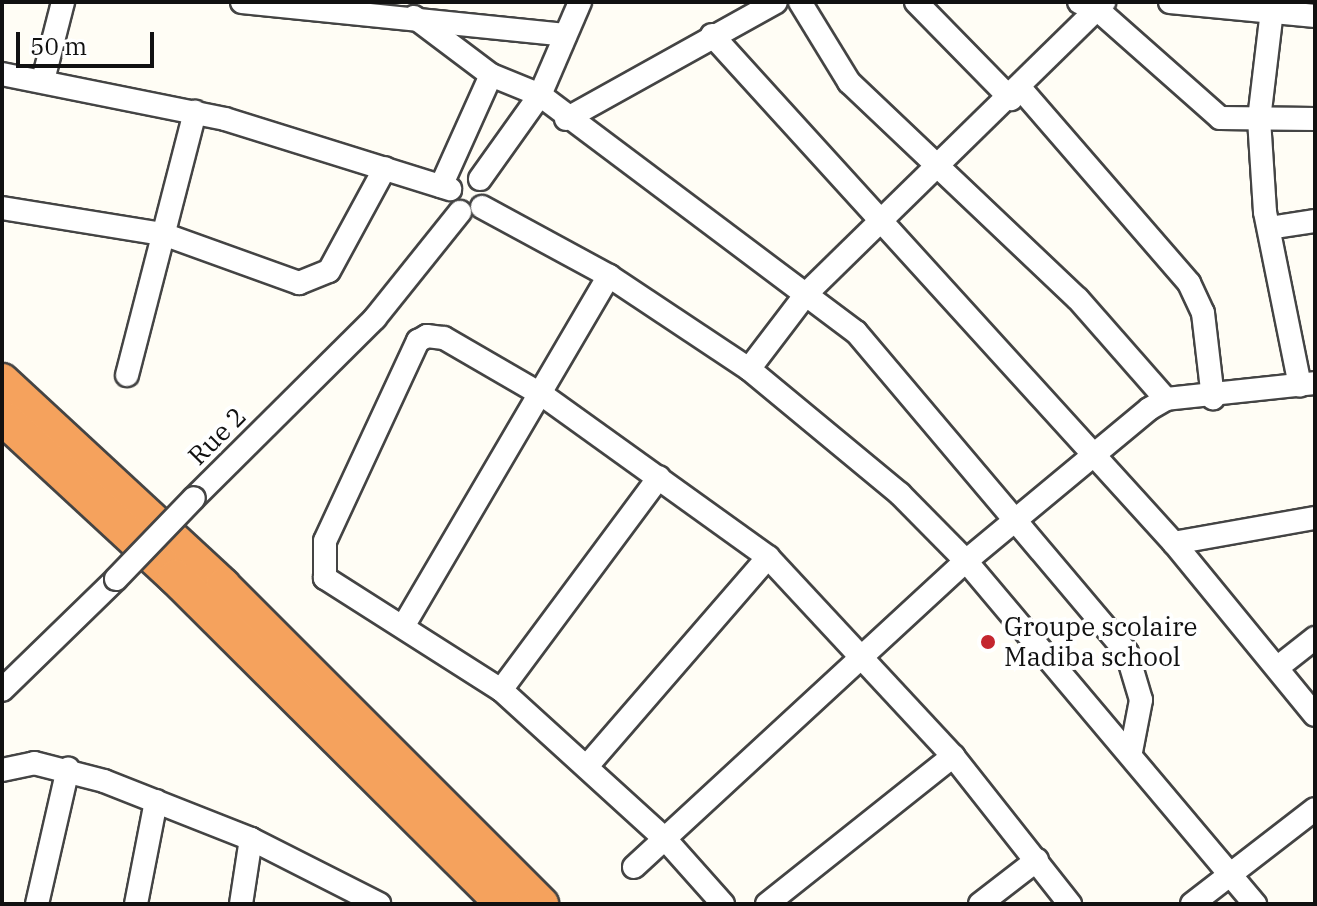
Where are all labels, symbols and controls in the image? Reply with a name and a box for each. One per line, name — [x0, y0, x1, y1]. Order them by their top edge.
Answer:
scale bar — [20, 16, 158, 66]
text: 50 m — [30, 30, 87, 62]
street label: Rue 2 — [182, 401, 252, 471]
place label: Groupe scolaire Madiba school — [1004, 611, 1197, 672]
marker: Groupe scolaire Madiba school — [979, 633, 997, 651]

